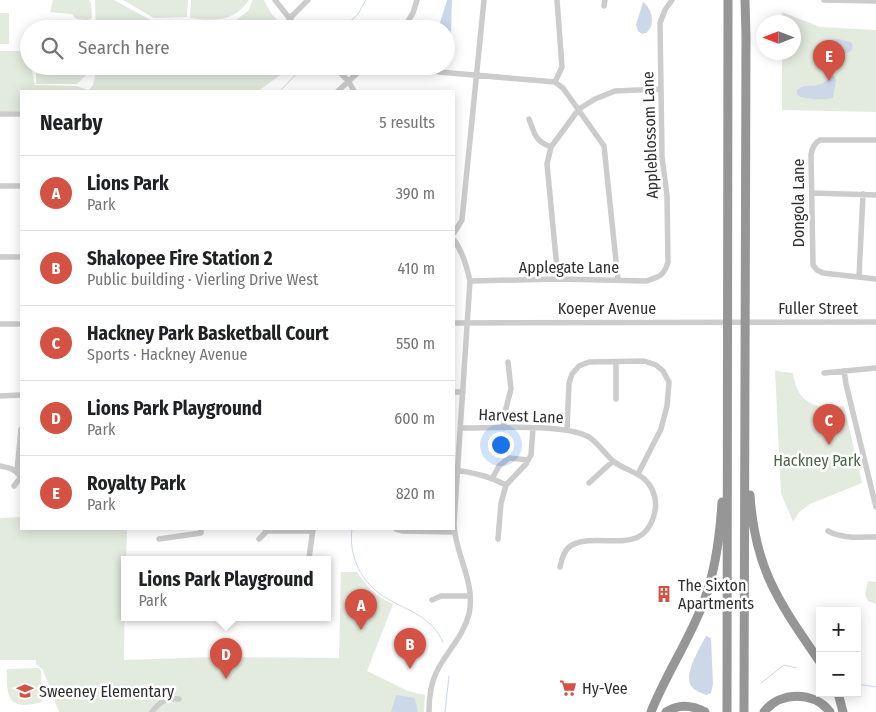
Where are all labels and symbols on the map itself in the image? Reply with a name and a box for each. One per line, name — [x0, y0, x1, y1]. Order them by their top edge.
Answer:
north arrow — [756, 15, 801, 60]
pin: E — [813, 40, 845, 81]
street label: Appleblossom Lane — [638, 71, 662, 199]
street label: Dongola Lane — [789, 159, 808, 247]
street label: Applegate Lane — [519, 258, 619, 277]
street label: Koeper Avenue — [558, 299, 656, 318]
street label: Fuller Street — [778, 299, 859, 318]
pin: C — [813, 404, 845, 445]
street label: Harvest Lane — [478, 405, 564, 427]
your location — [488, 432, 514, 458]
park label: Hackney Park — [773, 451, 861, 470]
place label: The Sixton Apartments — [678, 576, 754, 613]
building icon: The Sixton Apartments — [654, 584, 674, 604]
pin: A — [345, 589, 377, 630]
pin: B — [394, 628, 426, 669]
pin: D — [210, 638, 242, 679]
supermarket icon: Hy-Vee — [558, 678, 578, 698]
place label: Hy-Vee — [582, 679, 628, 698]
school or university icon: Sweeney Elementary — [15, 681, 35, 701]
place label: Sweeney Elementary — [39, 682, 175, 701]

